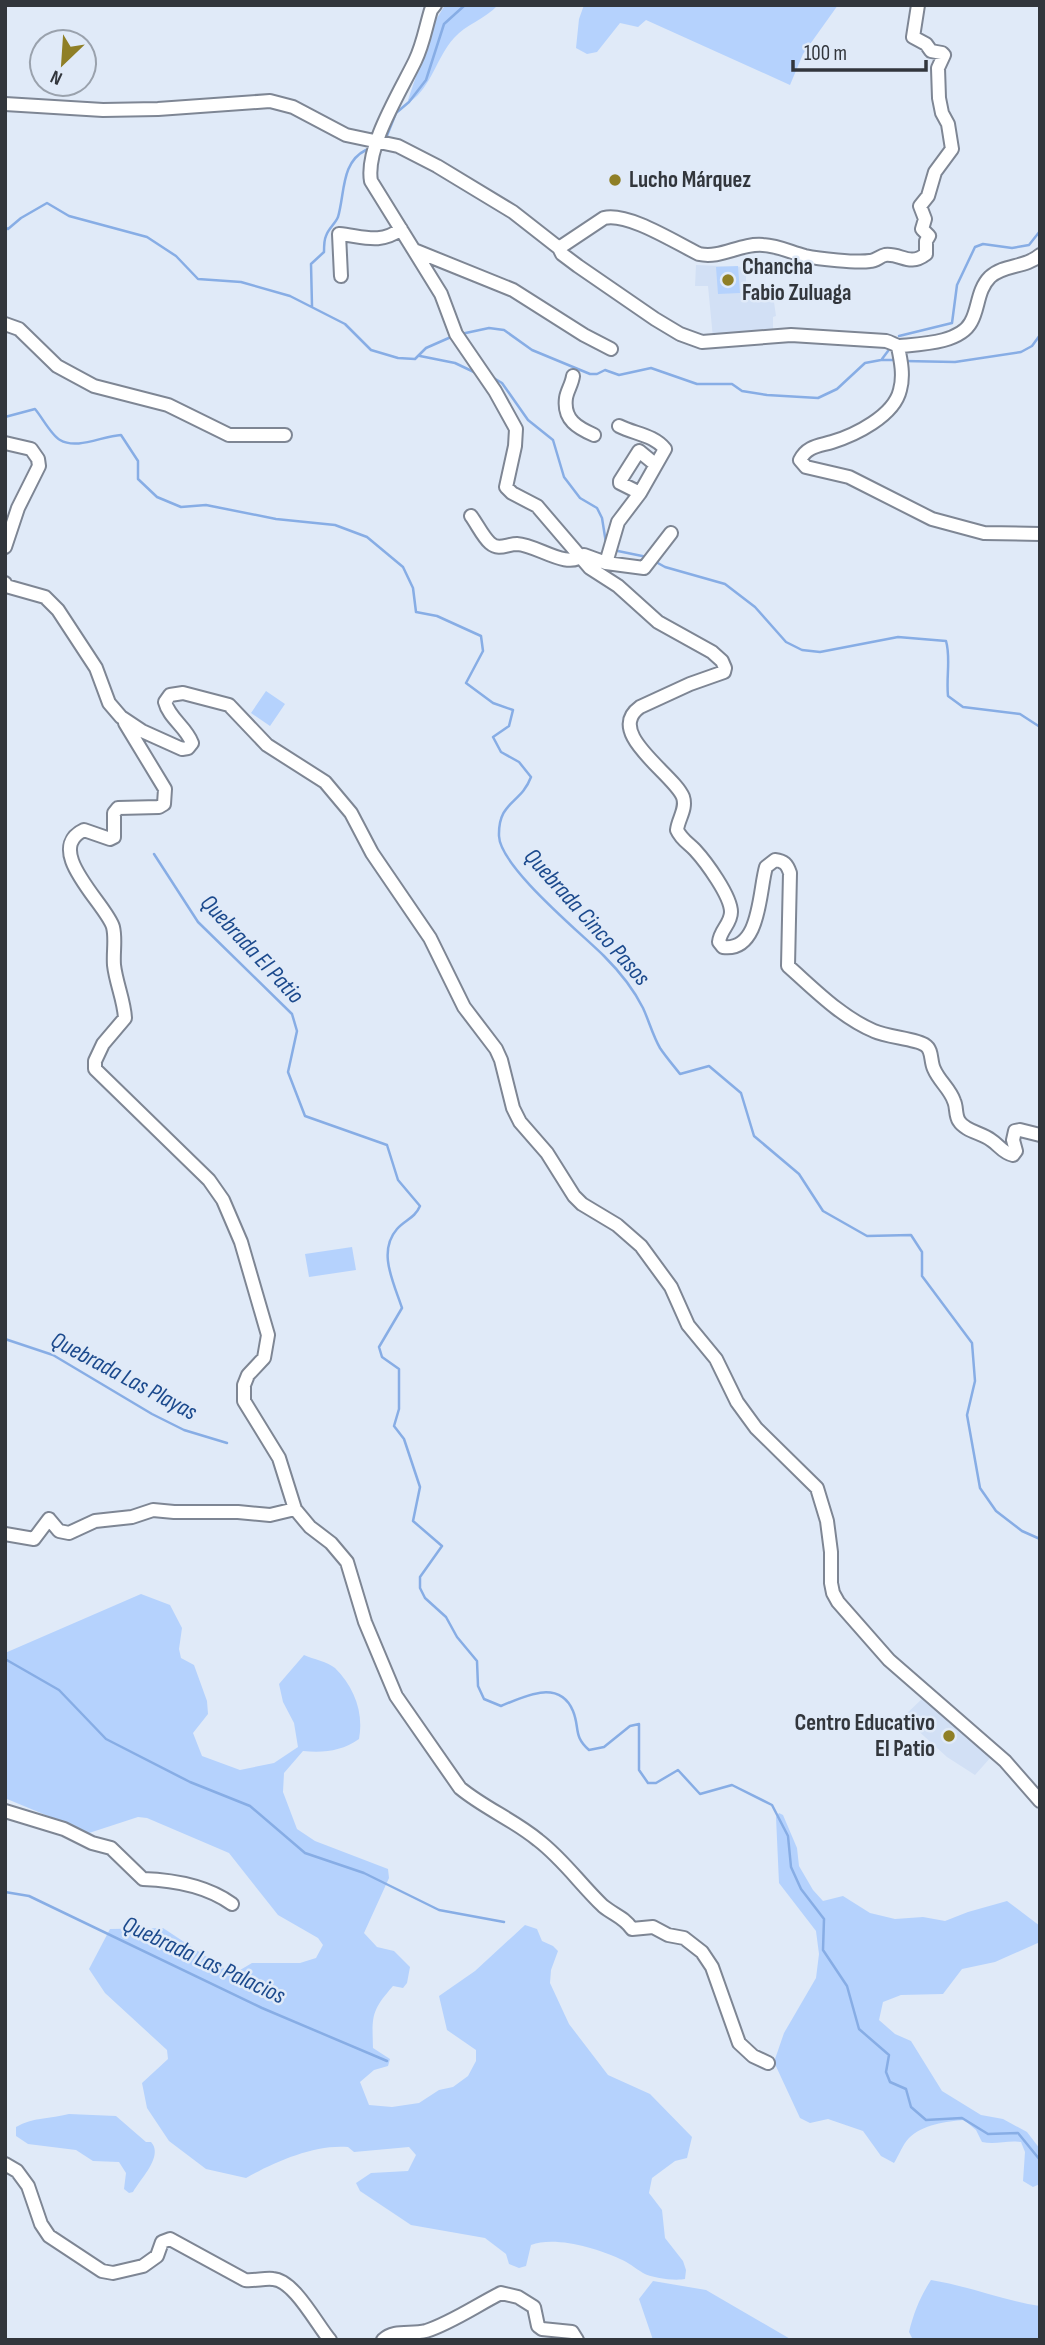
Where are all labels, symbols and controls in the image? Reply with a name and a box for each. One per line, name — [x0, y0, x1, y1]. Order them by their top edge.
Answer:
north arrow — [28, 28, 98, 98]
scale bar — [793, 28, 926, 72]
text: 100 m — [804, 41, 847, 66]
text: N — [47, 64, 66, 90]
place label: Lucho Márquez — [629, 166, 751, 194]
marker: Lucho Márquez — [607, 172, 623, 188]
place label: Chancha Fabio Zuluaga — [742, 253, 851, 307]
marker: Chancha Fabio Zuluaga — [720, 272, 736, 288]
water label: Quebrada Cinco Pasos — [518, 842, 657, 992]
water label: Quebrada El Patio — [194, 888, 310, 1010]
water label: Quebrada Las Playas — [46, 1325, 202, 1427]
place label: Centro Educativo El Patio — [795, 1709, 935, 1763]
marker: Centro Educativo El Patio — [941, 1728, 957, 1744]
water label: Quebrada Las Palacios — [118, 1910, 290, 2011]

